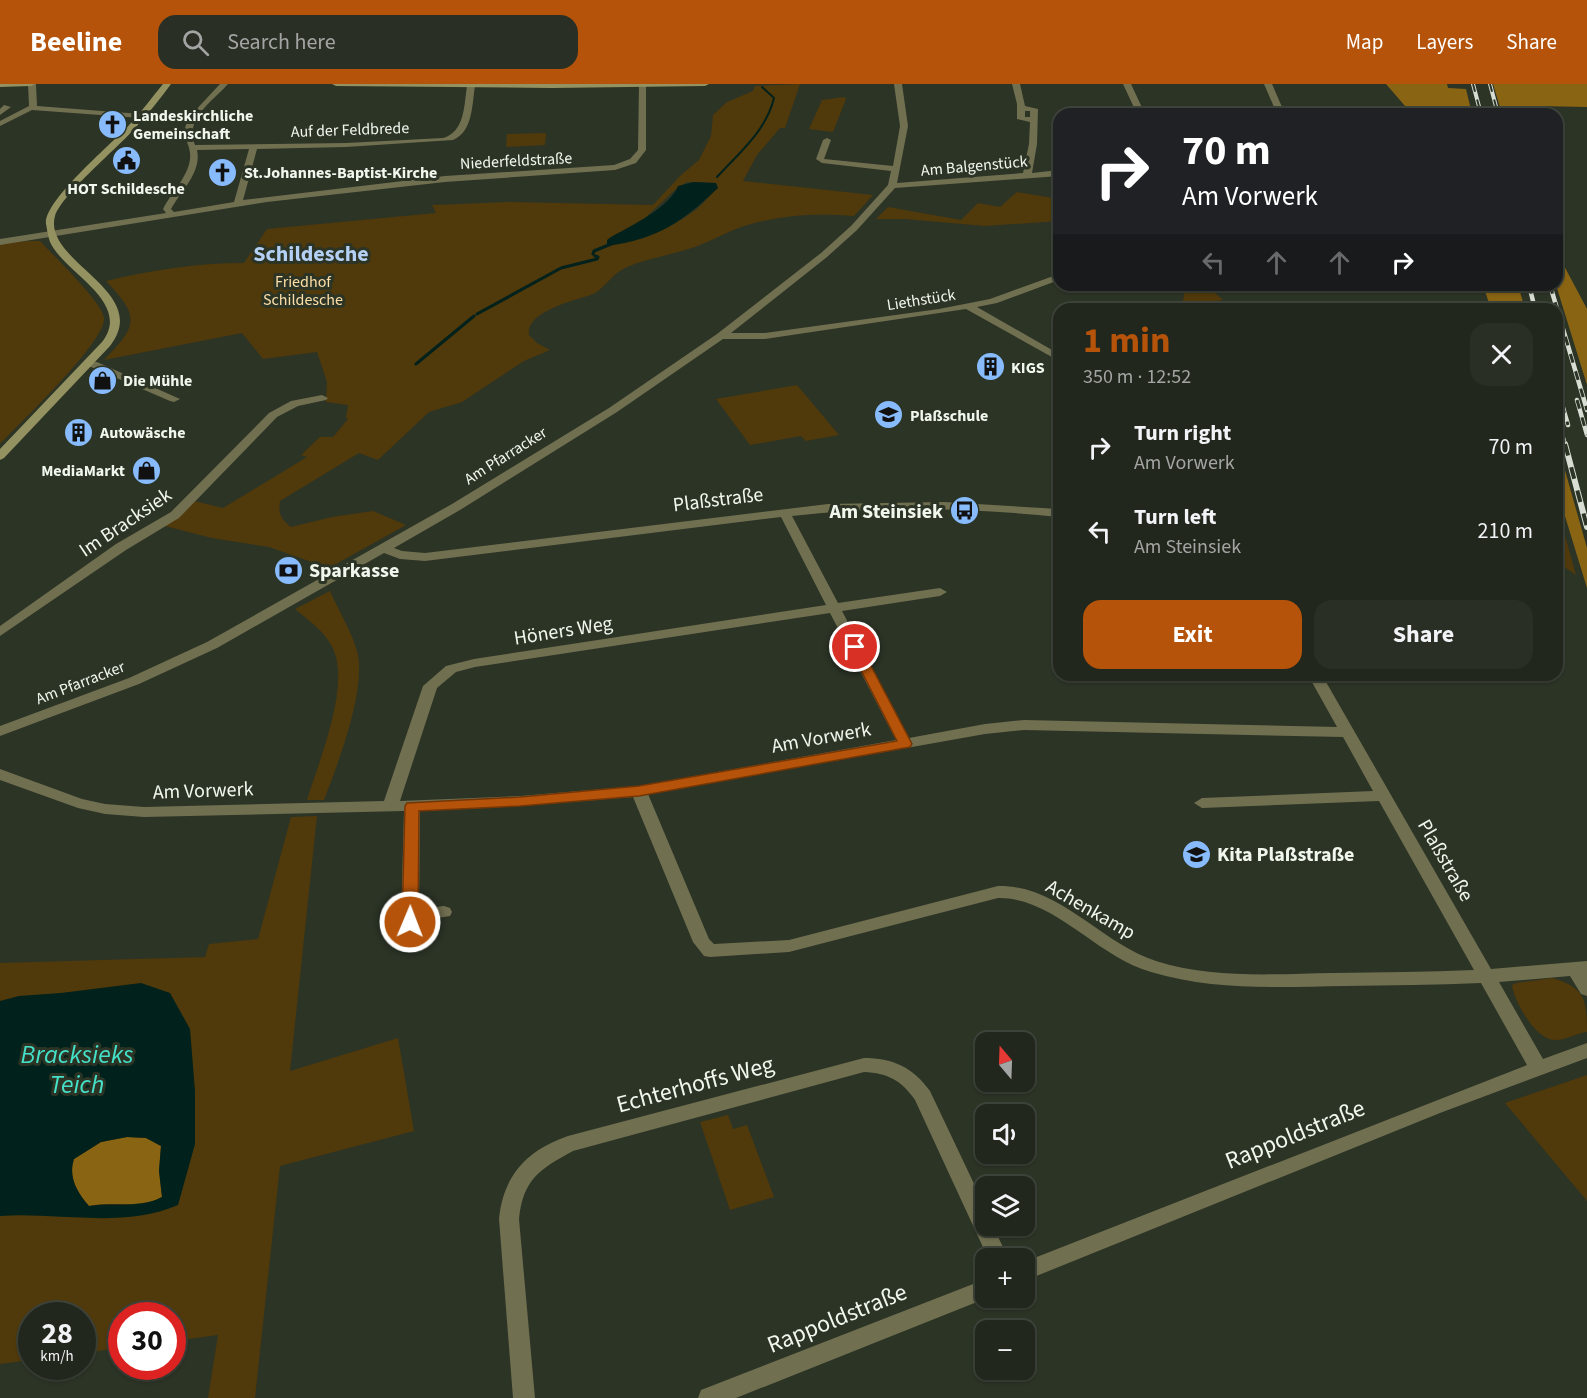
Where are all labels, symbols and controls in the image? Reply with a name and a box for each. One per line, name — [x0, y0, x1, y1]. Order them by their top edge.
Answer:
search box — [158, 15, 578, 69]
text: Beeline — [30, 22, 122, 62]
icon: search — [179, 26, 212, 59]
text: Search here — [227, 26, 336, 58]
text: Map — [1346, 27, 1383, 57]
text: Layers — [1416, 27, 1473, 57]
text: Share — [1506, 27, 1557, 57]
place label: Landeskirchliche Gemeinschaft — [133, 105, 253, 145]
church icon: Landeskirchliche Gemeinschaft — [96, 108, 128, 140]
street label: Auf der Feldbrede — [291, 117, 410, 143]
text: 70 m — [1182, 121, 1271, 181]
icon: right — [1083, 132, 1161, 210]
public building icon: HOT Schildesche — [110, 144, 142, 176]
street label: Niederfeldstraße — [459, 147, 573, 175]
street label: Am Balgenstück — [920, 150, 1028, 182]
church icon: St.Johannes-Baptist-Kirche — [207, 156, 239, 188]
place label: St.Johannes-Baptist-Kirche — [244, 162, 437, 184]
text: Am Vorwerk — [1182, 177, 1318, 216]
place label: HOT Schildesche — [67, 178, 185, 200]
district label: Schildesche — [253, 238, 369, 270]
icon: left — [1197, 246, 1230, 279]
icon: ahead — [1260, 246, 1293, 279]
icon: ahead — [1323, 246, 1356, 279]
icon: right — [1386, 246, 1419, 279]
park label: Friedhof Schildesche — [263, 271, 343, 311]
street label: Liethstück — [885, 284, 957, 316]
text: 1 min — [1083, 315, 1171, 366]
button: close — [1470, 323, 1533, 386]
building icon: KIGS — [974, 351, 1006, 383]
place label: KIGS — [1011, 357, 1045, 379]
text: 350 m · 12:52 — [1083, 363, 1191, 391]
shop icon: Die Mühle — [86, 364, 118, 396]
place label: Die Mühle — [123, 370, 192, 392]
school or university icon: Plaßschule — [873, 399, 905, 431]
place label: Plaßschule — [910, 405, 988, 427]
building icon: Autowäsche — [63, 416, 95, 448]
text: Turn right — [1134, 417, 1231, 449]
street label: Am Pfarracker — [460, 421, 552, 490]
place label: Autowäsche — [99, 422, 186, 444]
icon: right — [1083, 431, 1116, 464]
text: 70 m — [1488, 431, 1533, 463]
text: Am Vorwerk — [1134, 449, 1235, 477]
shop icon: MediaMarkt — [130, 454, 162, 486]
place label: MediaMarkt — [41, 460, 125, 482]
street label: Im Bracksiek — [74, 481, 178, 564]
street label: Plaßstraße — [671, 481, 765, 519]
bus stop icon: Am Steinsiek — [948, 495, 980, 527]
place label: Am Steinsiek — [829, 498, 943, 526]
text: Turn left — [1134, 501, 1216, 533]
icon: left — [1083, 515, 1116, 548]
text: 210 m — [1478, 515, 1533, 547]
text: Am Steinsiek — [1134, 533, 1241, 561]
bank icon: Sparkasse — [272, 554, 304, 586]
place label: Sparkasse — [309, 557, 399, 585]
button: Exit — [1083, 600, 1302, 669]
button: Share — [1314, 600, 1533, 669]
street label: Höners Weg — [512, 609, 614, 653]
pin — [829, 621, 880, 672]
icon: arrive — [838, 630, 871, 663]
street label: Am Pfarracker — [33, 656, 129, 710]
street label: Am Vorwerk — [769, 715, 873, 761]
street label: Am Vorwerk — [152, 775, 254, 807]
street label: Plaßstraße — [1410, 814, 1480, 907]
school or university icon: Kita Plaßstraße — [1180, 838, 1212, 870]
place label: Kita Plaßstraße — [1217, 841, 1354, 869]
street label: Achenkamp — [1041, 873, 1140, 947]
position arrow — [378, 890, 442, 954]
north arrow — [975, 1032, 1035, 1092]
map controls — [975, 1032, 1035, 1380]
water label: Bracksieks Teich — [21, 1036, 133, 1103]
street label: Echterhoffs Weg — [613, 1047, 778, 1122]
street label: Rappoldstraße — [1220, 1091, 1370, 1178]
button: sound — [975, 1104, 1035, 1164]
button: layers — [975, 1176, 1035, 1236]
button: + — [975, 1248, 1035, 1308]
street label: Rappoldstraße — [762, 1275, 912, 1362]
speed limit sign: 30 — [108, 1302, 186, 1380]
text: 28 — [41, 1312, 73, 1355]
button: − — [975, 1320, 1035, 1380]
text: km/h — [40, 1346, 74, 1367]

